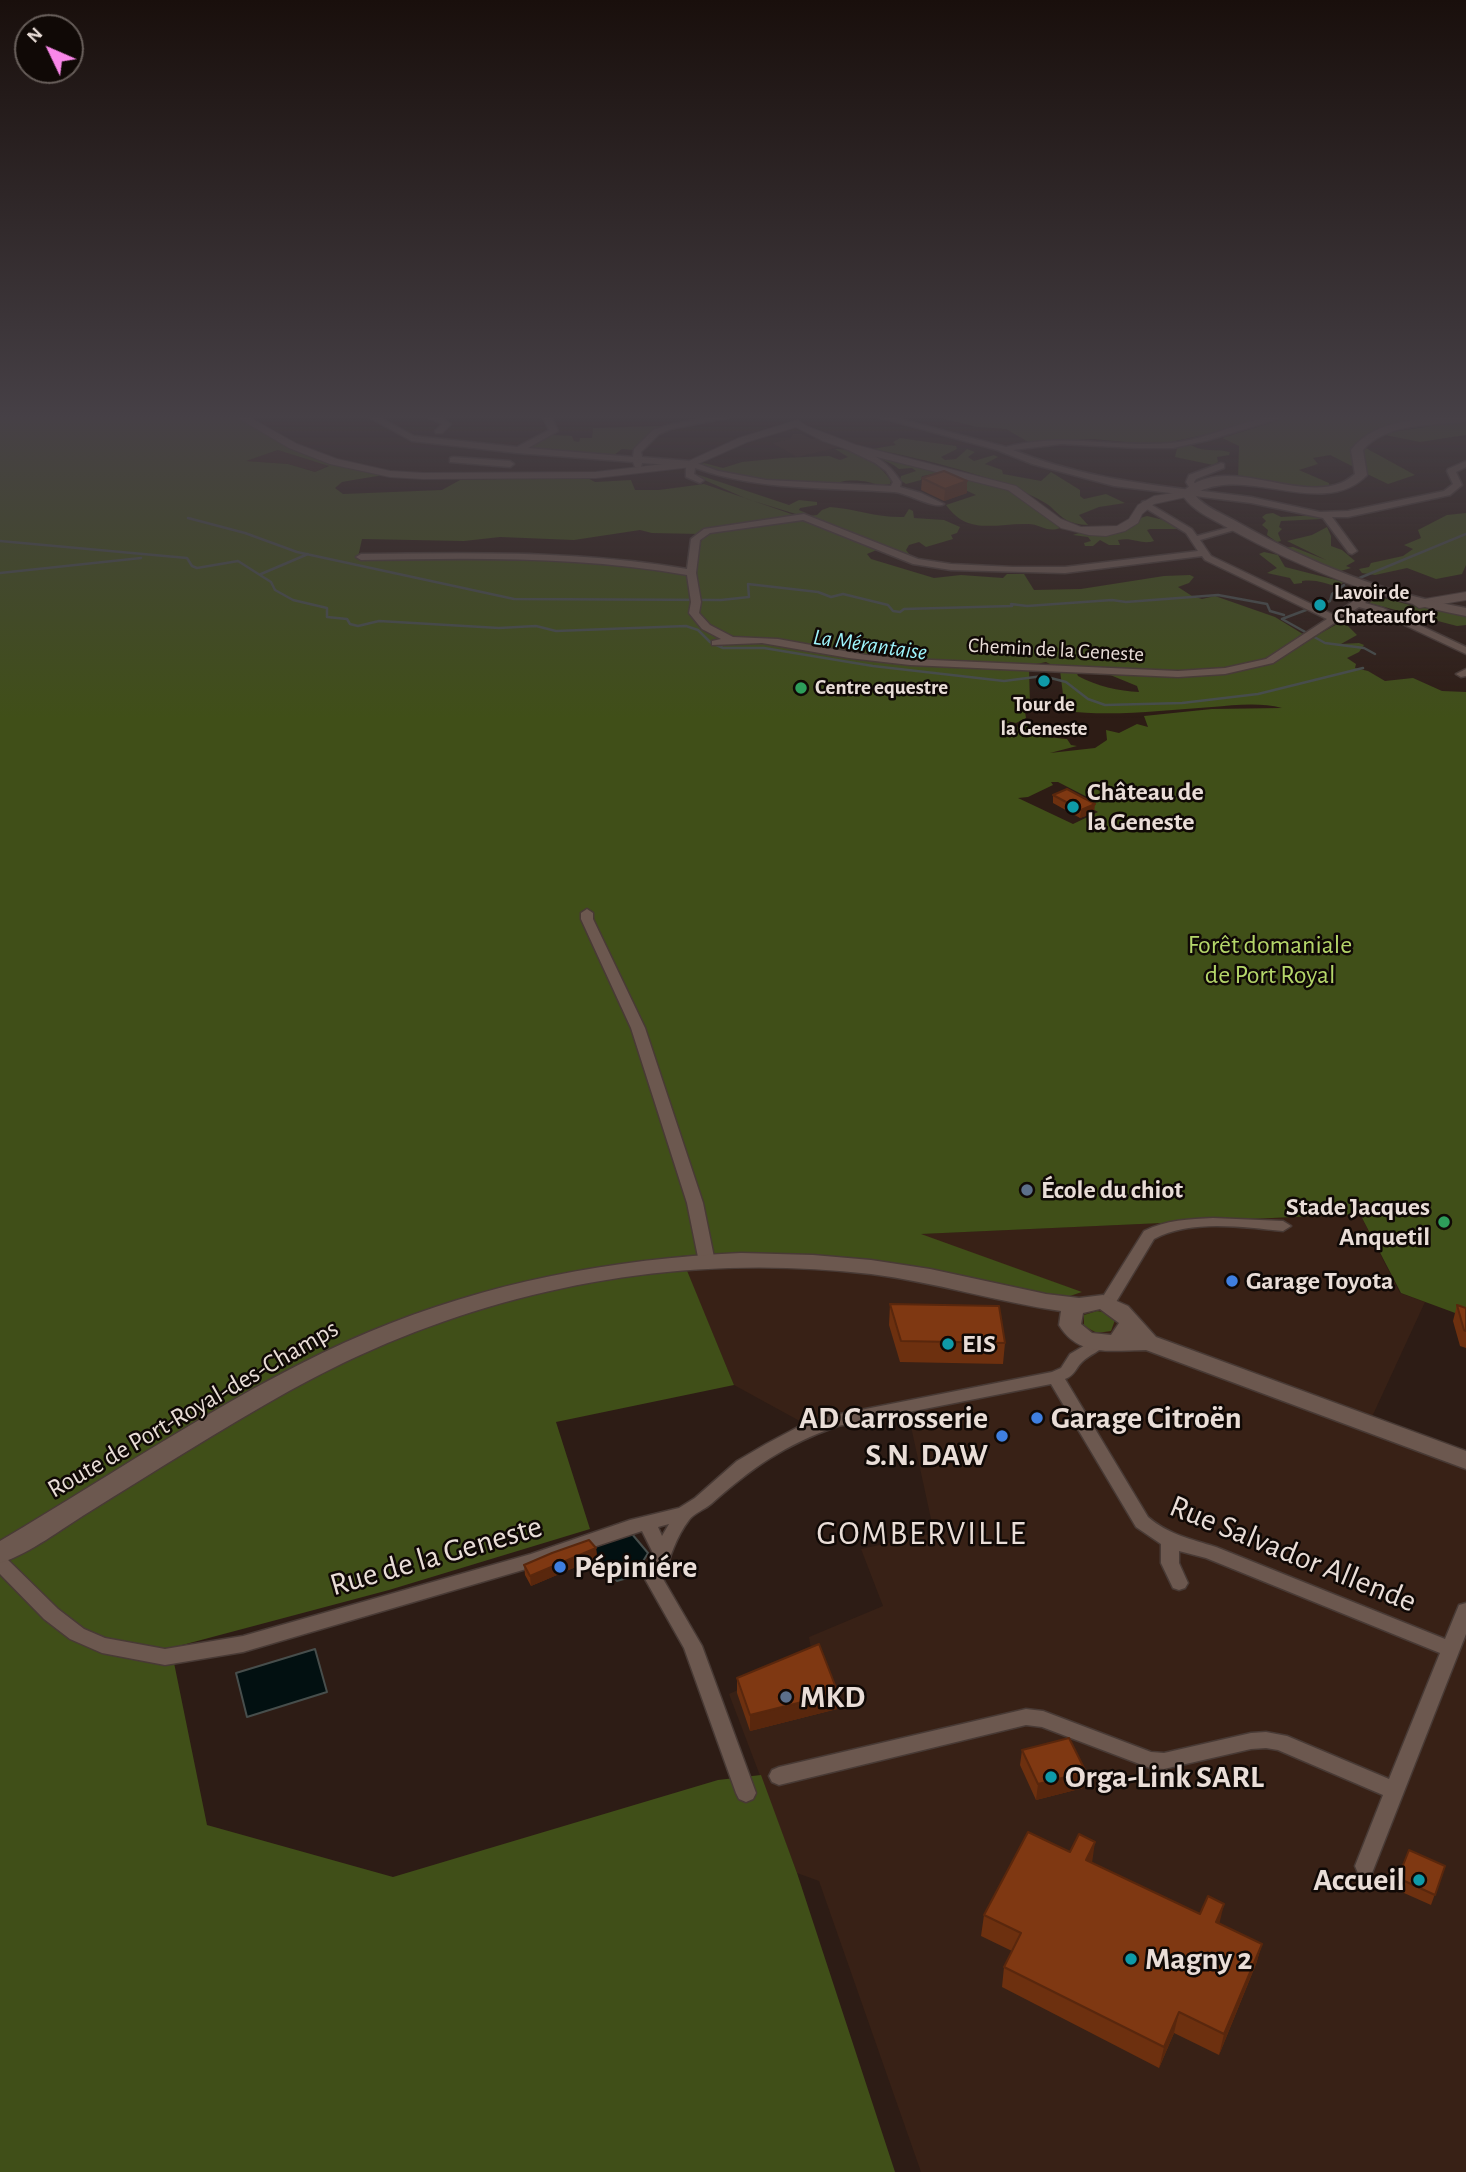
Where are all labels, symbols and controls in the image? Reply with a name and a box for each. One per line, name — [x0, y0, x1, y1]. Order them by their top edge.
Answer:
north arrow — [14, 14, 84, 84]
text: N — [24, 24, 46, 47]
place label: Lavoir de Chateaufort — [1334, 580, 1435, 630]
marker: Lavoir de Chateaufort — [1312, 597, 1328, 613]
water label: La Mérantaise — [811, 623, 929, 667]
street label: Chemin de la Geneste — [967, 633, 1145, 667]
marker: Tour de la Geneste — [1036, 673, 1052, 689]
place label: Centre equestre — [815, 675, 948, 701]
marker: Centre equestre — [793, 680, 809, 696]
place label: Tour de la Geneste — [1001, 692, 1087, 742]
place label: Château de la Geneste — [1087, 776, 1204, 838]
marker: Château de la Geneste — [1065, 799, 1081, 815]
park label: Forêt domaniale de Port Royal — [1188, 929, 1352, 990]
place label: École du chiot — [1041, 1174, 1183, 1206]
marker: École du chiot — [1019, 1182, 1035, 1198]
place label: Stade Jacques Anquetil — [1286, 1191, 1430, 1252]
marker: Stade Jacques Anquetil — [1436, 1214, 1452, 1230]
place label: Garage Toyota — [1246, 1265, 1393, 1297]
marker: Garage Toyota — [1224, 1273, 1240, 1289]
street label: Route de Port-Royal-des-Champs — [42, 1313, 344, 1505]
place label: EIS — [962, 1328, 996, 1360]
marker: EIS — [940, 1336, 956, 1352]
place label: AD Carrosserie S.N. DAW — [799, 1399, 988, 1474]
place label: Garage Citroën — [1051, 1399, 1242, 1437]
marker: Garage Citroën — [1029, 1410, 1045, 1426]
marker: AD Carrosserie S.N. DAW — [994, 1428, 1010, 1444]
street label: Rue Salvador Allende — [1164, 1487, 1422, 1621]
street label: Rue de la Geneste — [325, 1507, 547, 1605]
district label: GOMBERVILLE — [818, 1514, 1026, 1554]
place label: Pépiniére — [574, 1548, 697, 1586]
marker: Pépiniére — [552, 1559, 568, 1575]
place label: MKD — [800, 1678, 865, 1716]
marker: MKD — [778, 1689, 794, 1705]
place label: Orga-Link SARL — [1065, 1758, 1264, 1796]
marker: Orga-Link SARL — [1043, 1769, 1059, 1785]
place label: Accueil — [1313, 1861, 1405, 1899]
marker: Accueil — [1411, 1872, 1427, 1888]
place label: Magny 2 — [1145, 1940, 1252, 1978]
marker: Magny 2 — [1123, 1951, 1139, 1967]

